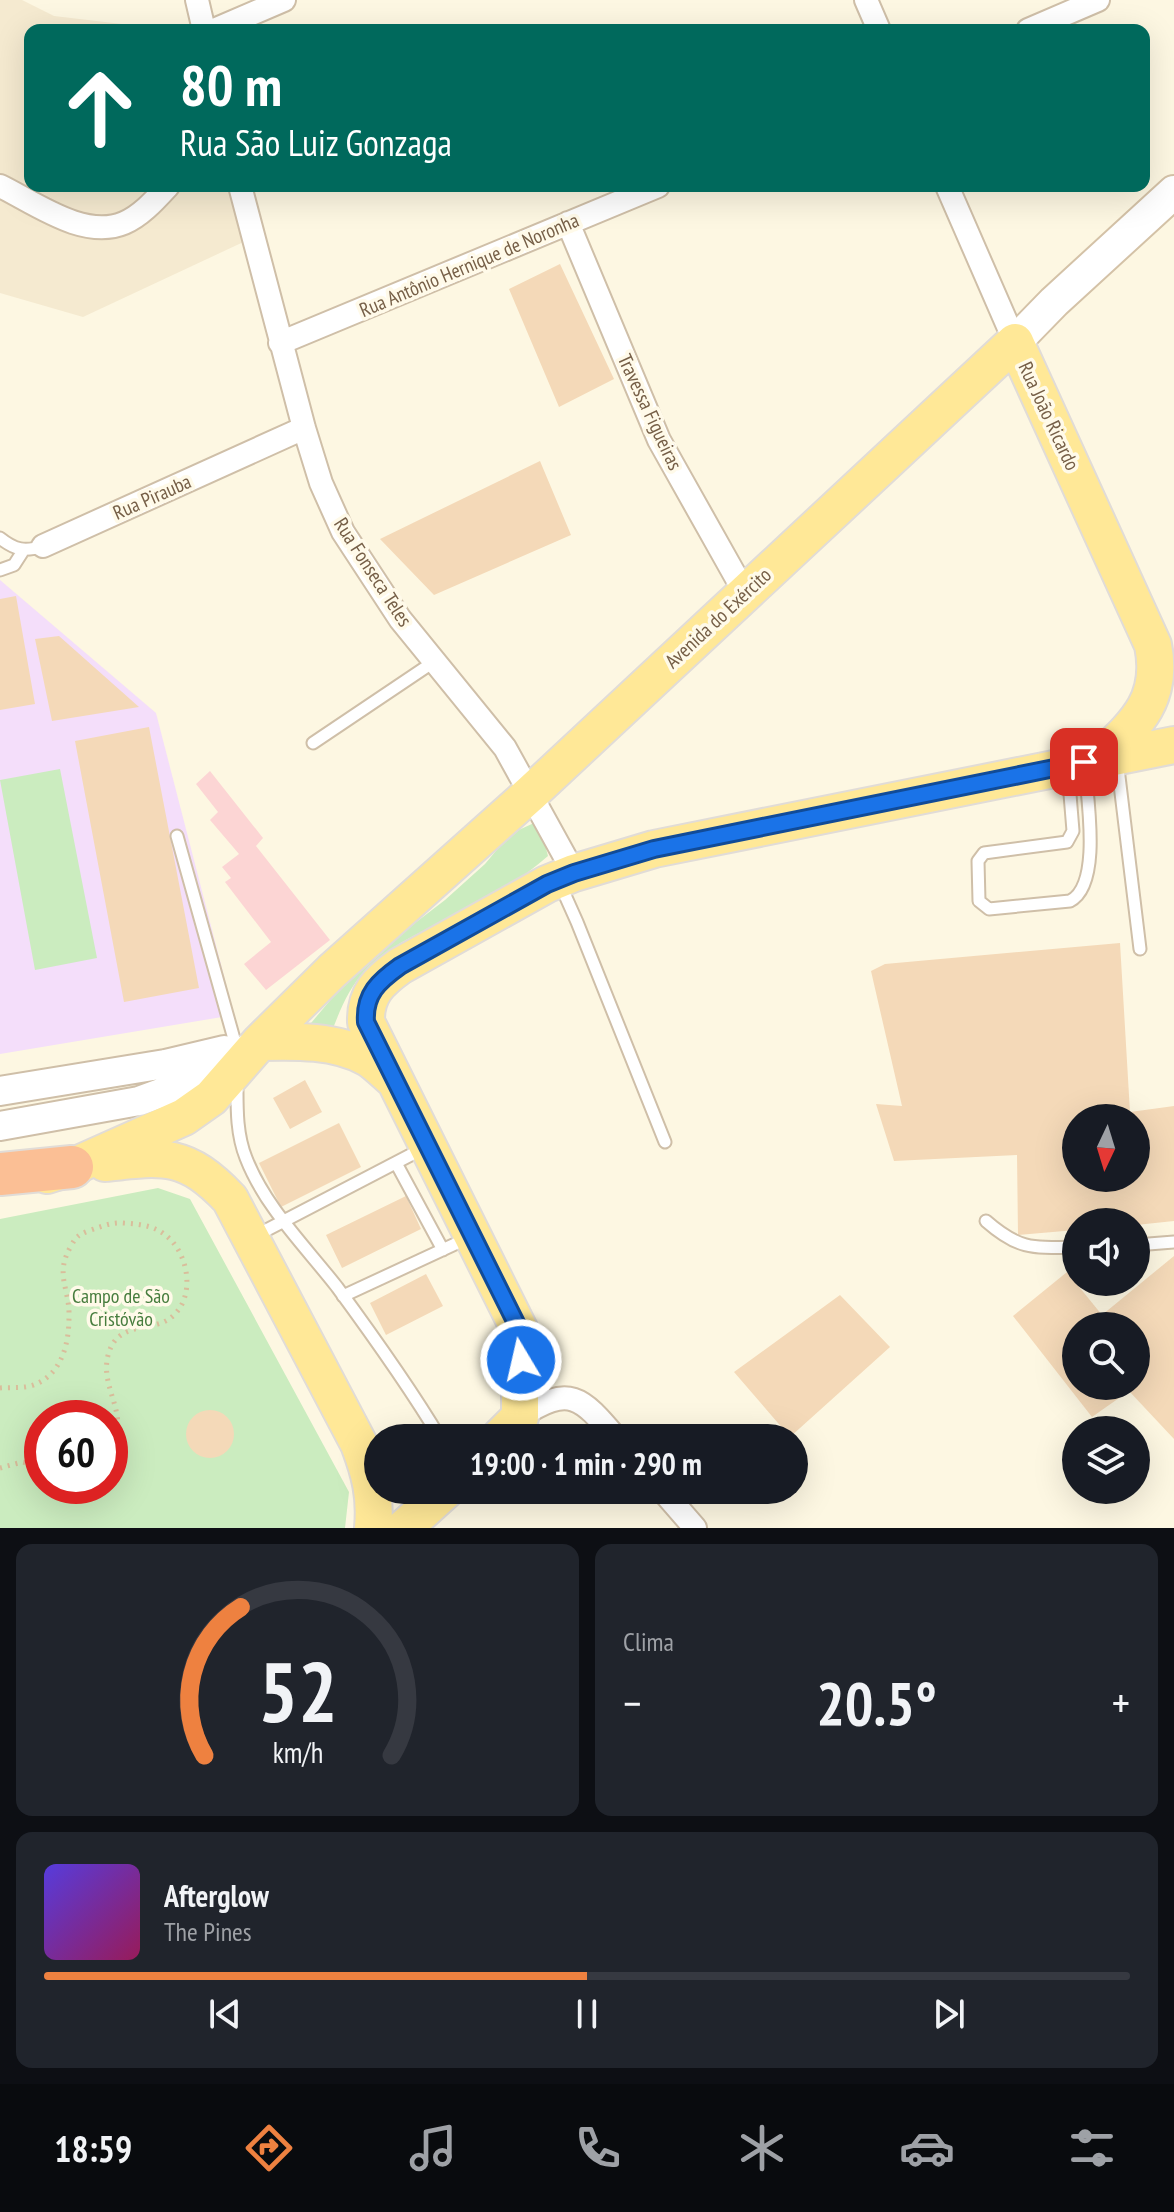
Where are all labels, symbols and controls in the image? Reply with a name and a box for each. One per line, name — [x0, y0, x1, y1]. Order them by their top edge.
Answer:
text: 80 m — [180, 49, 282, 121]
icon: ahead — [48, 56, 152, 160]
text: Rua São Luiz Gonzaga — [180, 119, 452, 166]
street label: Rua Antônio Hernique de Noronha — [355, 207, 583, 323]
street label: Travessa Figueiras — [612, 350, 688, 474]
street label: Rua João Ricardo — [1013, 358, 1085, 474]
street label: Rua Pirauba — [109, 468, 195, 526]
street label: Rua Fonseca Teles — [328, 513, 418, 632]
street label: Avenida do Exército — [659, 562, 777, 674]
pin — [1050, 728, 1118, 796]
icon: arrive — [1062, 740, 1106, 784]
north arrow — [1062, 1104, 1150, 1192]
map controls — [1062, 1104, 1150, 1504]
button: sound — [1062, 1208, 1150, 1296]
park label: Campo de São Cristóvão — [72, 1283, 170, 1332]
button: search — [1062, 1312, 1150, 1400]
position arrow — [479, 1318, 563, 1402]
speed limit sign: 60 — [24, 1400, 128, 1504]
button: layers — [1062, 1416, 1150, 1504]
text: 19:00 · 1 min · 290 m — [470, 1444, 702, 1483]
text: Clima — [623, 1625, 674, 1658]
text: 52 — [258, 1637, 337, 1745]
text: 20.5° — [816, 1664, 937, 1742]
text: − — [623, 1674, 641, 1731]
text: + — [1112, 1674, 1130, 1731]
text: km/h — [272, 1734, 323, 1771]
text: Afterglow — [164, 1876, 269, 1915]
text: The Pines — [164, 1915, 252, 1948]
icon: previous — [203, 1992, 247, 2036]
icon: pause — [565, 1992, 609, 2036]
icon: next — [927, 1992, 971, 2036]
icon: directions — [241, 2120, 297, 2176]
icon: music — [405, 2120, 461, 2176]
icon: phone — [570, 2120, 626, 2176]
icon: climate — [734, 2120, 790, 2176]
icon: car — [899, 2120, 955, 2176]
icon: filters — [1064, 2120, 1120, 2176]
text: 18:59 — [54, 2125, 132, 2172]

